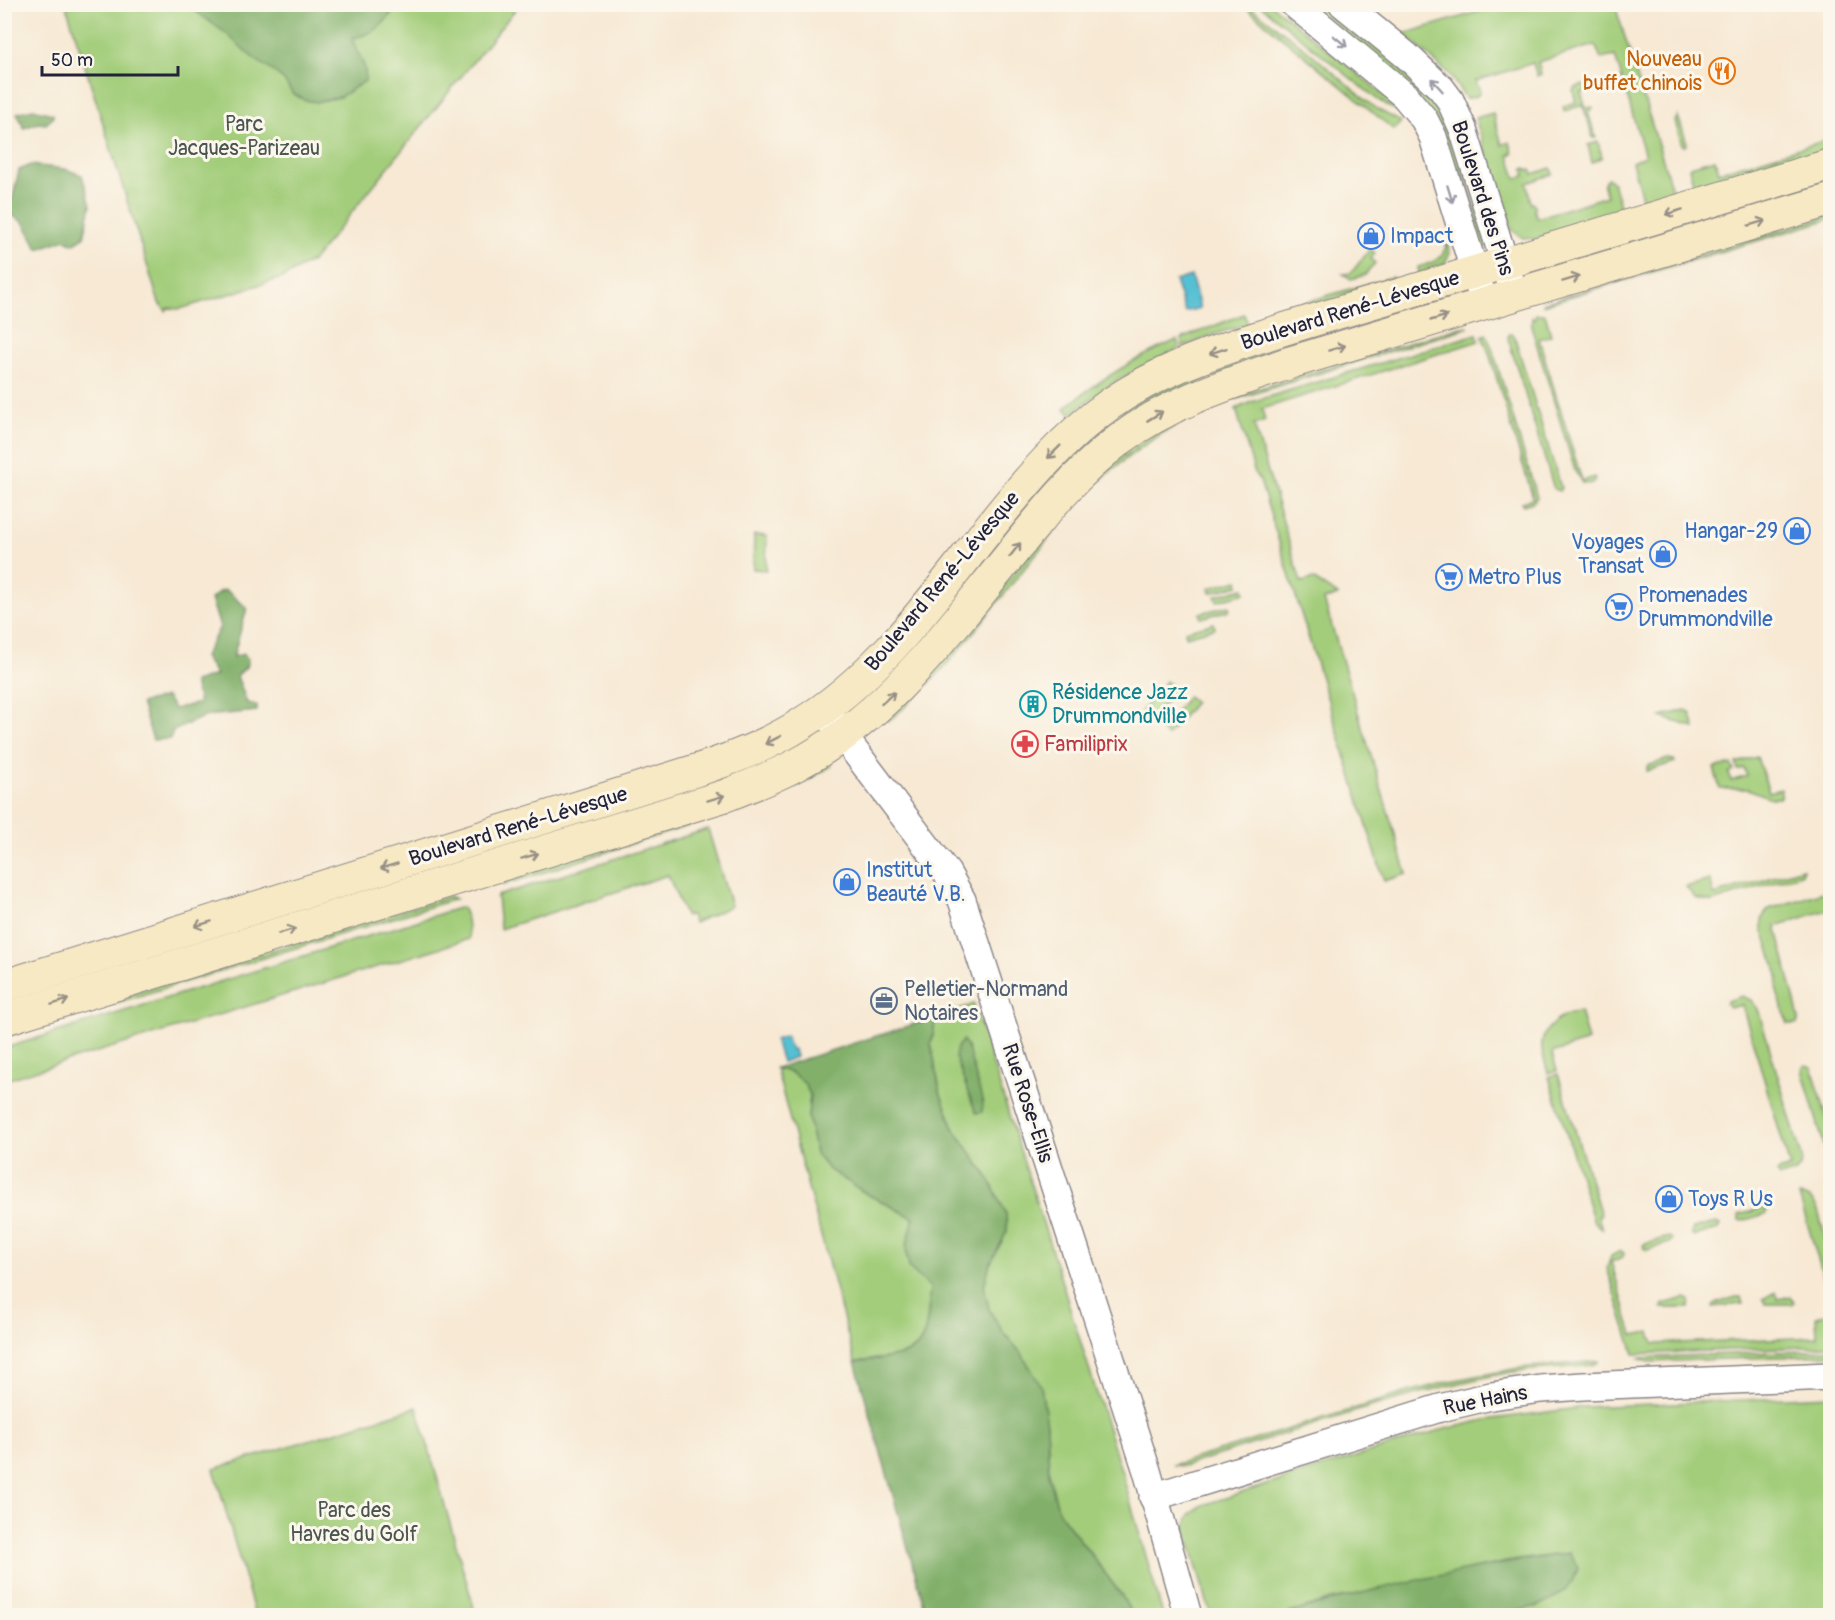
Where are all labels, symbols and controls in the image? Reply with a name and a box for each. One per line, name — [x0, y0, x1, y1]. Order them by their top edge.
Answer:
one-way arrow — [1332, 34, 1347, 48]
scale bar — [42, 39, 178, 77]
place label: Nouveau buffet chinois — [1583, 46, 1703, 97]
text: 50 m — [51, 49, 93, 72]
restaurant icon: Nouveau buffet chinois — [1707, 56, 1737, 86]
one-way arrow — [1430, 78, 1444, 93]
park label: Parc Jacques-Parizeau — [168, 111, 320, 162]
street label: Boulevard des Pins — [1445, 117, 1520, 279]
one-way arrow — [1445, 184, 1456, 203]
one-way arrow — [1665, 207, 1684, 218]
one-way arrow — [1747, 217, 1766, 228]
shop icon: Impact — [1356, 221, 1386, 251]
place label: Impact — [1390, 223, 1454, 250]
street label: Boulevard René-Lévesque — [1238, 264, 1463, 357]
one-way arrow — [1561, 273, 1580, 284]
one-way arrow — [1429, 312, 1448, 323]
one-way arrow — [1327, 342, 1346, 353]
one-way arrow — [1209, 346, 1228, 357]
one-way arrow — [1146, 410, 1163, 422]
one-way arrow — [1046, 445, 1061, 460]
street label: Boulevard René-Lévesque — [859, 485, 1026, 677]
shop icon: Hangar-29 — [1782, 516, 1812, 546]
place label: Hangar-29 — [1684, 518, 1778, 545]
place label: Voyages Transat — [1571, 529, 1645, 580]
shop icon: Voyages Transat — [1648, 539, 1678, 569]
one-way arrow — [1008, 542, 1021, 558]
supermarket icon: Metro Plus — [1434, 562, 1464, 592]
place label: Metro Plus — [1468, 564, 1562, 591]
place label: Promenades Drummondville — [1638, 582, 1773, 633]
supermarket icon: Promenades Drummondville — [1604, 592, 1634, 622]
place label: Résidence Jazz Drummondville — [1052, 679, 1188, 730]
building icon: Résidence Jazz Drummondville — [1018, 689, 1048, 719]
one-way arrow — [880, 691, 895, 705]
pharmacy icon: Familiprix — [1010, 729, 1040, 759]
place label: Familiprix — [1044, 731, 1128, 758]
one-way arrow — [765, 734, 783, 746]
street label: Boulevard René-Lévesque — [406, 780, 631, 873]
one-way arrow — [706, 792, 725, 803]
one-way arrow — [520, 850, 539, 861]
place label: Institut Beauté V.B. — [866, 857, 966, 908]
one-way arrow — [380, 861, 399, 872]
shop icon: Institut Beauté V.B. — [832, 867, 862, 897]
one-way arrow — [194, 919, 213, 930]
one-way arrow — [277, 925, 296, 936]
place label: Pelletier-Normand Notaires — [904, 976, 1068, 1027]
office icon: Pelletier-Normand Notaires — [869, 986, 899, 1016]
one-way arrow — [50, 995, 69, 1006]
street label: Rue Rose-Ellis — [996, 1040, 1060, 1167]
shop icon: Toys R Us — [1654, 1184, 1684, 1214]
place label: Toys R Us — [1688, 1186, 1774, 1213]
street label: Rue Hains — [1441, 1379, 1530, 1422]
park label: Parc des Havres du Golf — [290, 1497, 418, 1548]

